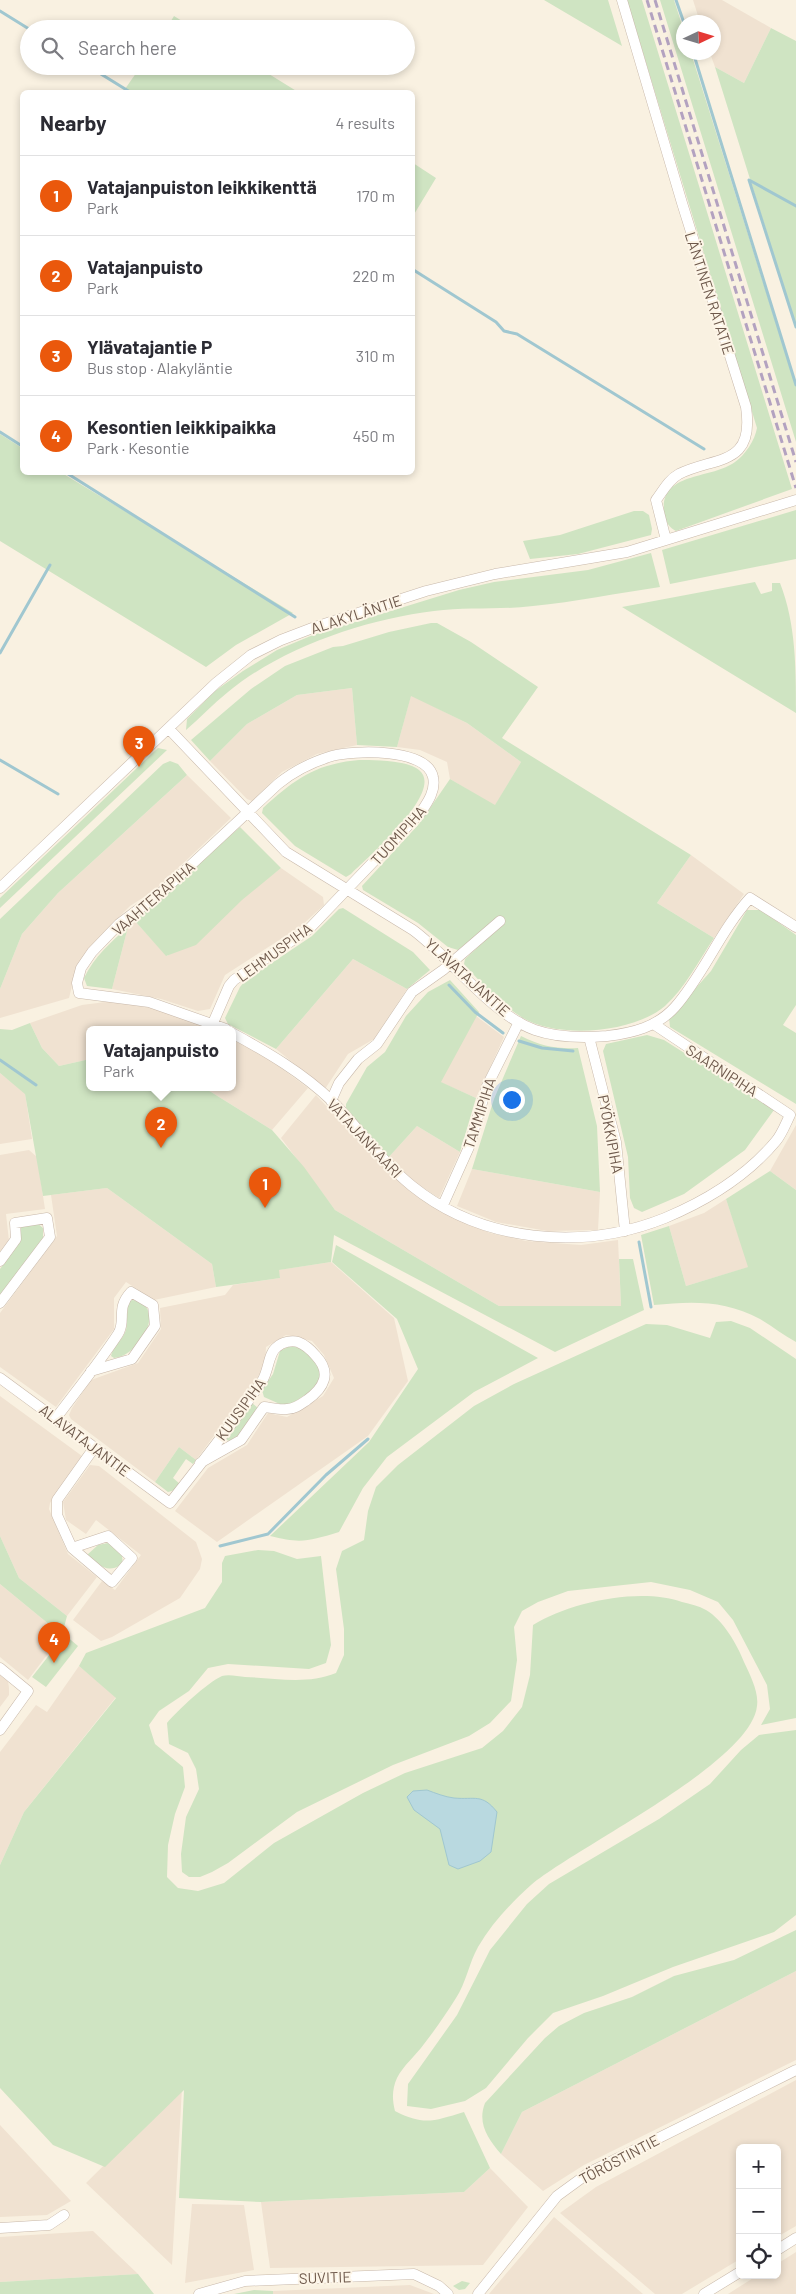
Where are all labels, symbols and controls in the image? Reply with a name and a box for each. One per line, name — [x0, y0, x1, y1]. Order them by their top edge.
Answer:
north arrow — [676, 15, 721, 60]
search box — [20, 20, 415, 75]
icon: search — [38, 34, 66, 62]
text: Search here — [78, 36, 177, 59]
text: Nearby — [40, 110, 106, 135]
text: 4 results — [335, 113, 395, 132]
text: Vatajanpuiston leikkikenttä — [87, 175, 317, 198]
text: 1 — [53, 186, 59, 205]
text: 170 m — [356, 186, 395, 205]
text: Park — [87, 198, 118, 217]
street label: LÄNTINEN RATATIE — [682, 229, 738, 357]
text: Vatajanpuisto — [87, 255, 203, 278]
text: 2 — [52, 266, 60, 285]
text: 220 m — [352, 266, 395, 285]
text: Park — [87, 278, 118, 297]
text: Ylävatajantie P — [87, 335, 212, 358]
text: 3 — [52, 346, 60, 365]
text: 310 m — [356, 346, 395, 365]
text: Bus stop · Alakyläntie — [87, 358, 233, 377]
text: Kesontien leikkipaikka — [87, 415, 276, 438]
text: 4 — [51, 426, 61, 445]
text: 450 m — [352, 426, 395, 445]
text: Park · Kesontie — [87, 438, 190, 457]
street label: ALAKYLÄNTIE — [308, 591, 404, 637]
pin: 3 — [123, 726, 155, 767]
street label: TUOMIPIHA — [367, 802, 429, 868]
street label: VAAHTERAPIHA — [108, 857, 198, 939]
street label: LEHMUSPIHA — [233, 919, 315, 985]
street label: YLÄVATAJANTIE — [422, 934, 514, 1020]
popup — [86, 1026, 236, 1091]
text: Vatajanpuisto — [103, 1038, 219, 1061]
street label: SAARNIPIHA — [683, 1040, 761, 1100]
text: Park — [103, 1061, 134, 1080]
street label: TAMMIPIHA — [459, 1075, 499, 1151]
your location — [499, 1087, 525, 1113]
street label: PYÖKKIPIHA — [595, 1093, 627, 1175]
street label: VATAJANKAARI — [324, 1095, 406, 1181]
pin: 2 — [145, 1107, 177, 1148]
pin: 1 — [249, 1167, 281, 1208]
street label: KUUSIPIHA — [211, 1374, 269, 1444]
street label: ALAVATAJANTIE — [36, 1400, 134, 1480]
pin: 4 — [38, 1622, 70, 1663]
street label: TÖRÖSTINTIE — [576, 2130, 662, 2188]
map controls — [736, 2144, 781, 2279]
button: + — [736, 2144, 781, 2189]
button: − — [736, 2189, 781, 2234]
button: locate — [736, 2234, 781, 2279]
street label: SUVITIE — [298, 2267, 352, 2287]

